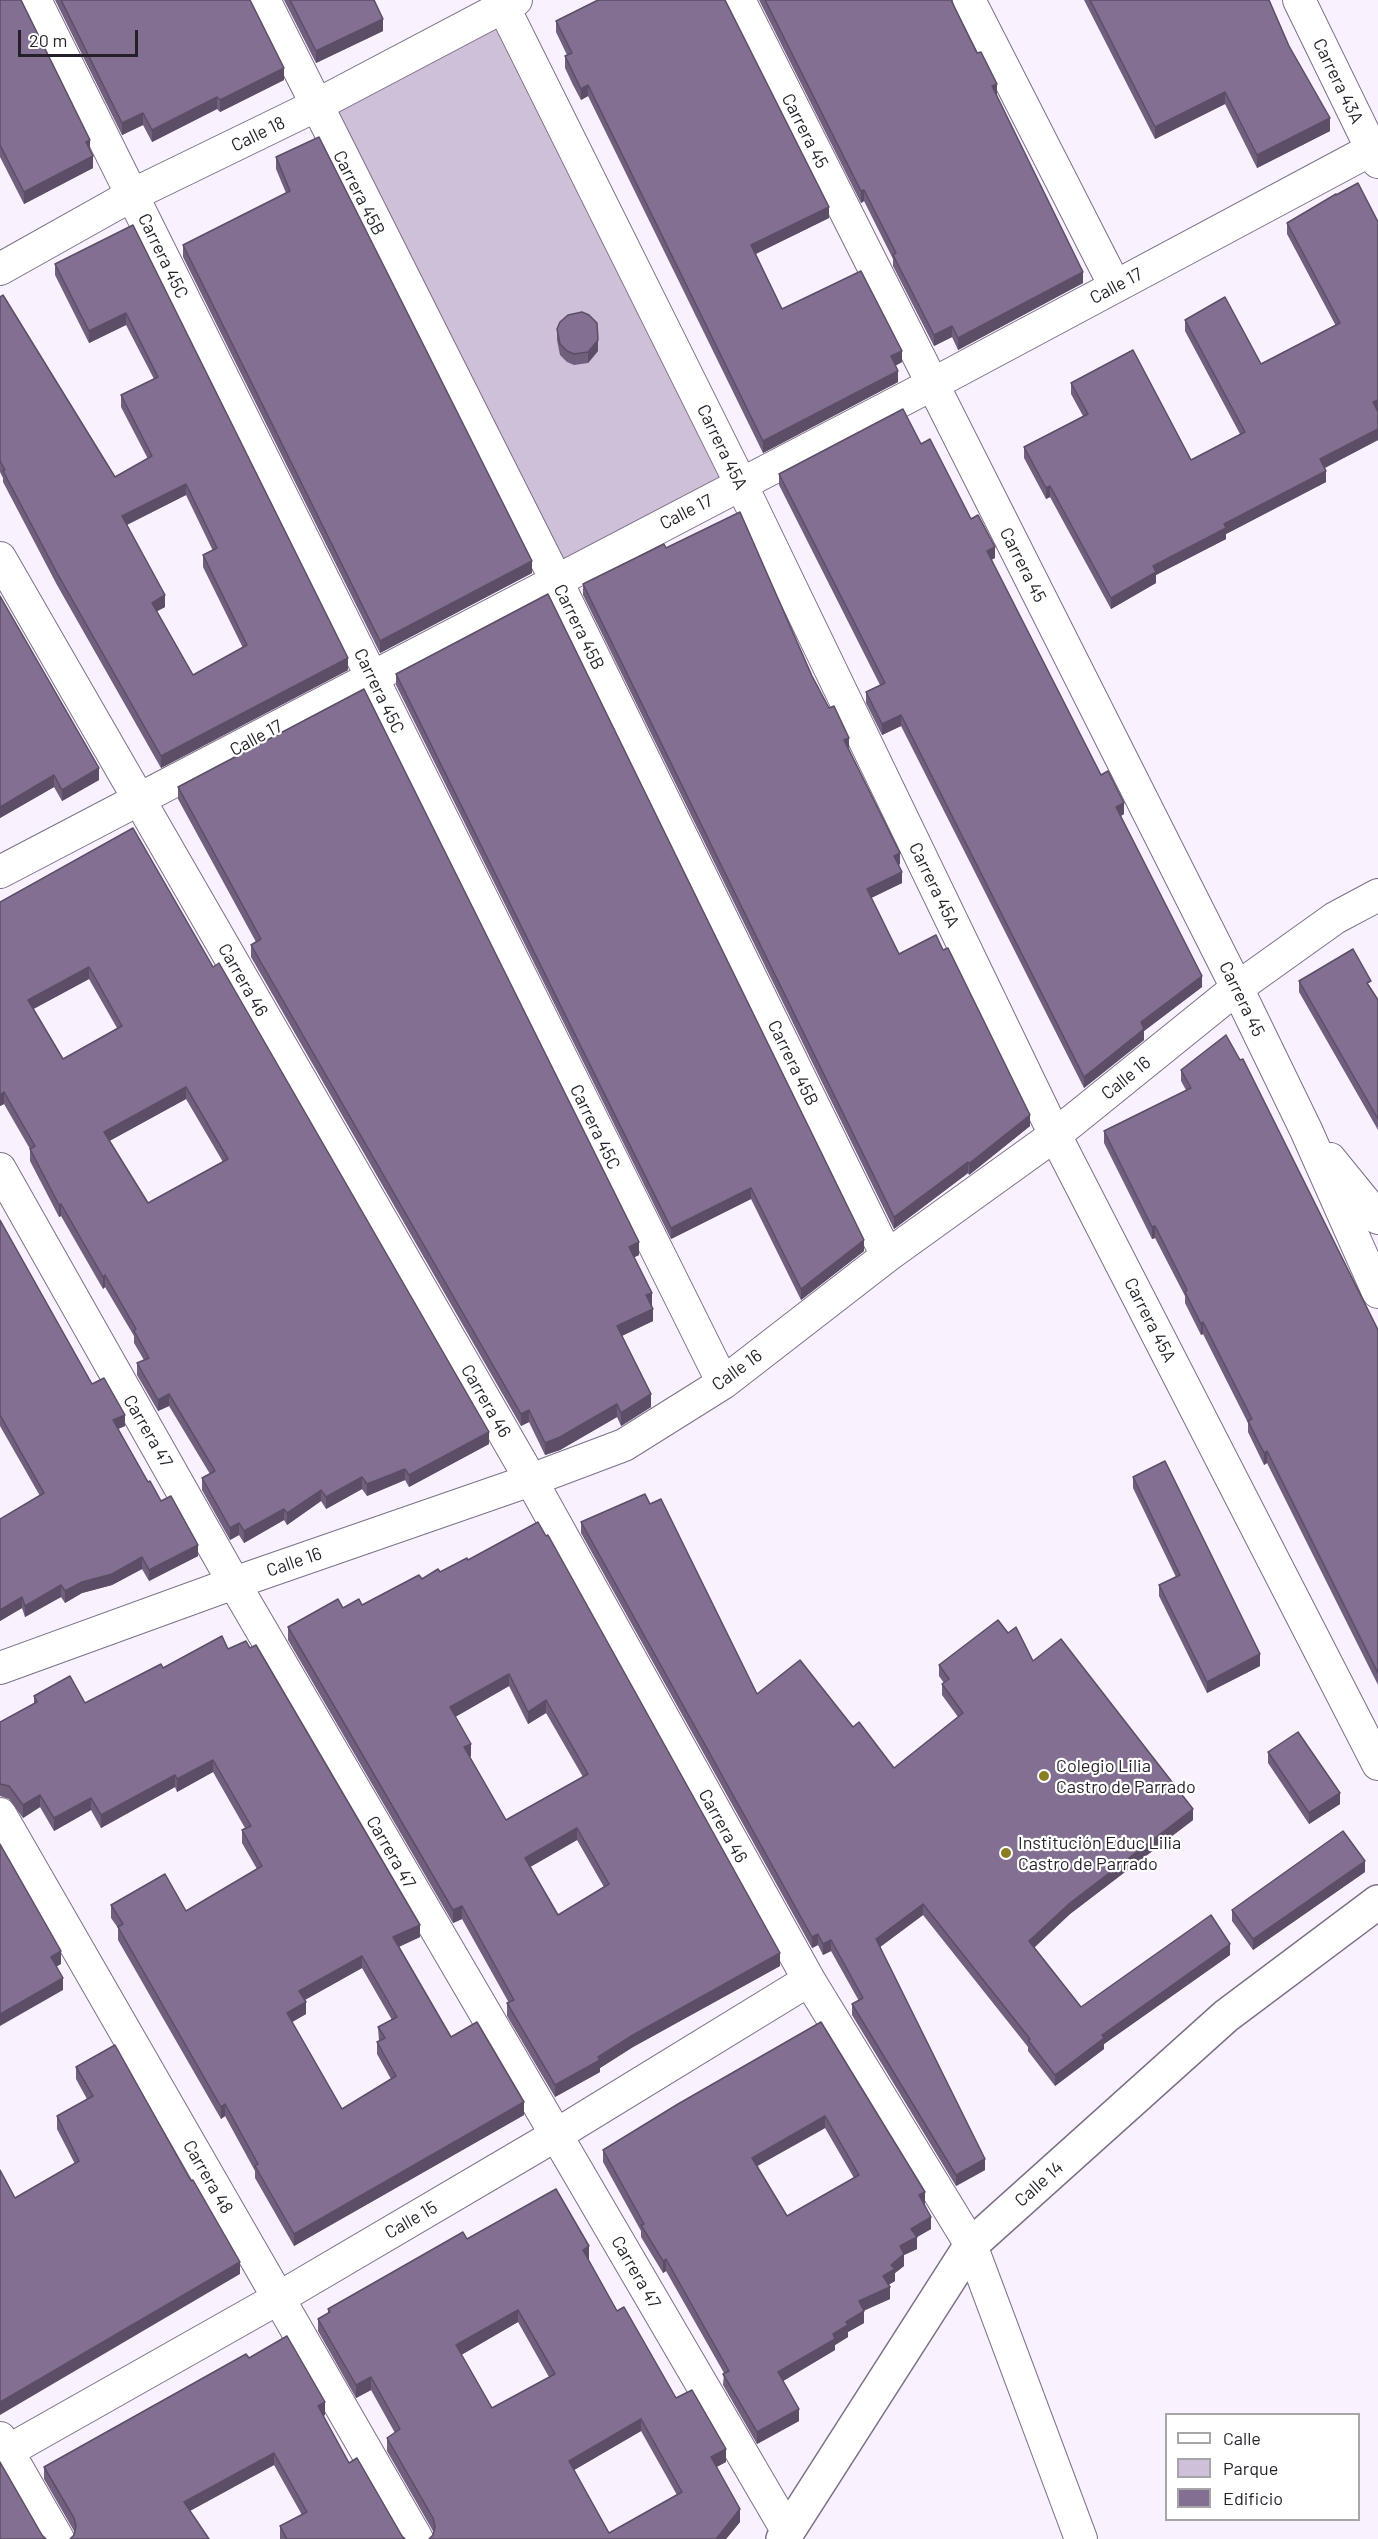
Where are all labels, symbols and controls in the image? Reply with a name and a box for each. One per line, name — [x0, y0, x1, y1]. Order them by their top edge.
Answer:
scale bar — [21, 18, 141, 56]
text: 20 m — [29, 29, 67, 51]
street label: Carrera 43A — [1308, 35, 1368, 127]
street label: Carrera 45 — [777, 90, 833, 172]
street label: Calle 18 — [228, 112, 288, 156]
street label: Carrera 45B — [328, 147, 390, 239]
street label: Carrera 45C — [133, 210, 193, 302]
street label: Calle 17 — [1086, 263, 1146, 309]
street label: Carrera 45A — [692, 401, 752, 493]
street label: Calle 17 — [656, 490, 716, 534]
street label: Carrera 45 — [995, 524, 1051, 606]
street label: Carrera 45B — [549, 581, 609, 673]
street label: Carrera 45C — [349, 645, 409, 737]
street label: Calle 17 — [226, 715, 286, 761]
street label: Carrera 45A — [904, 839, 964, 931]
street label: Carrera 46 — [213, 939, 273, 1021]
street label: Carrera 45 — [1215, 958, 1269, 1040]
street label: Carrera 45B — [763, 1017, 823, 1109]
street label: Calle 16 — [1097, 1052, 1155, 1104]
street label: Carrera 45C — [565, 1081, 625, 1173]
street label: Carrera 45A — [1119, 1274, 1181, 1366]
street label: Calle 16 — [708, 1344, 766, 1396]
street label: Carrera 46 — [456, 1360, 516, 1442]
street label: Carrera 47 — [119, 1391, 177, 1471]
street label: Calle 16 — [264, 1543, 324, 1581]
place label: Colegio Lilia Castro de Parrado — [1056, 1755, 1196, 1798]
marker: Colegio Lilia Castro de Parrado — [1037, 1769, 1051, 1783]
street label: Carrera 46 — [694, 1785, 752, 1867]
street label: Carrera 47 — [362, 1812, 420, 1892]
place label: Institución Educ Lilia Castro de Parrado — [1018, 1832, 1181, 1874]
marker: Institución Educ Lilia Castro de Parrado — [999, 1846, 1013, 1860]
street label: Carrera 48 — [178, 2136, 238, 2218]
street label: Calle 14 — [1010, 2157, 1068, 2211]
street label: Calle 15 — [381, 2196, 441, 2244]
street label: Carrera 47 — [607, 2232, 665, 2312]
legend — [1165, 2413, 1360, 2521]
text: Calle — [1223, 2427, 1261, 2449]
text: Parque — [1223, 2457, 1278, 2479]
text: Edificio — [1223, 2487, 1283, 2509]

